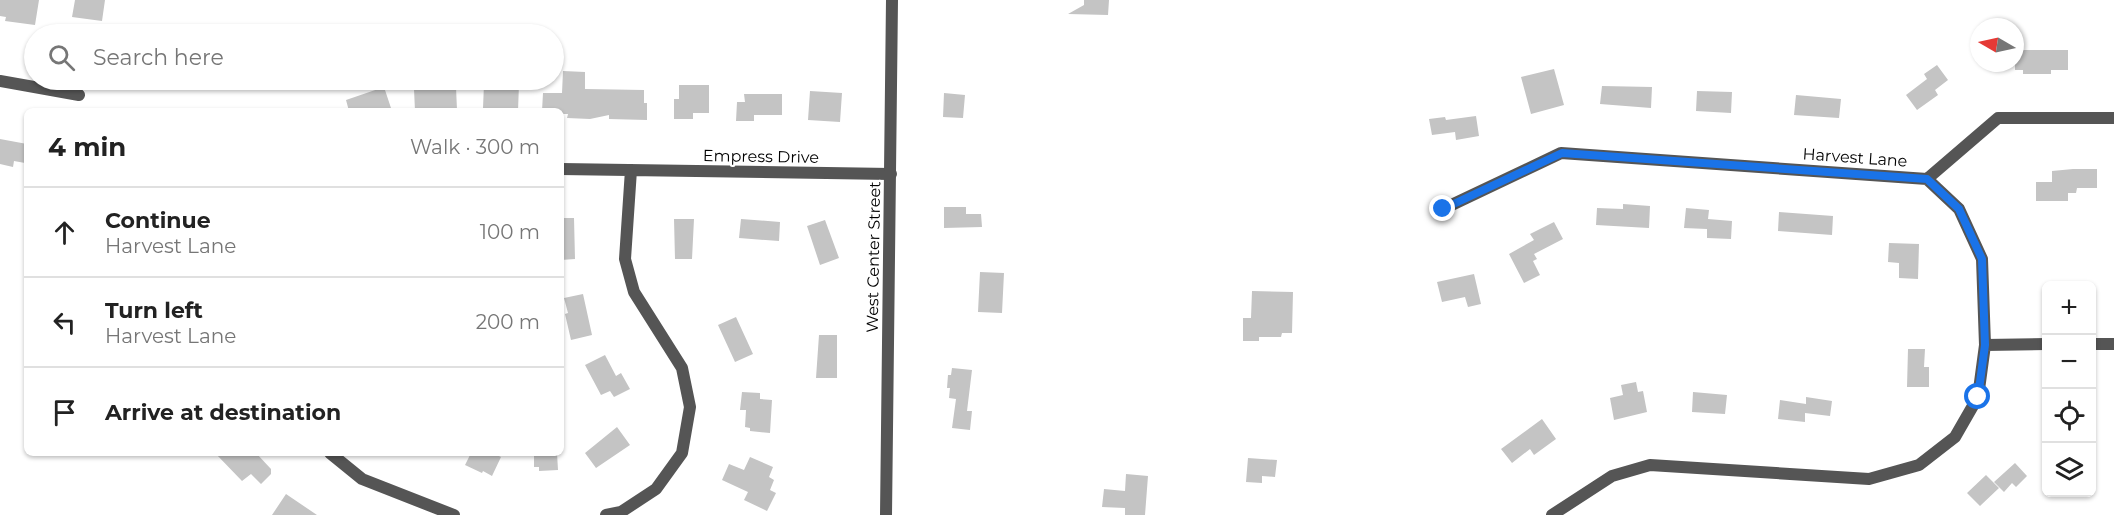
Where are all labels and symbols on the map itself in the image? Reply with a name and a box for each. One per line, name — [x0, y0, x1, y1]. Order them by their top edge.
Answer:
north arrow — [1970, 18, 2024, 72]
street label: Harvest Lane — [1802, 144, 1908, 171]
street label: Empress Drive — [703, 146, 819, 167]
street label: West Center Street — [863, 181, 884, 333]
route end — [1429, 195, 1455, 221]
route start — [1964, 383, 1990, 409]

